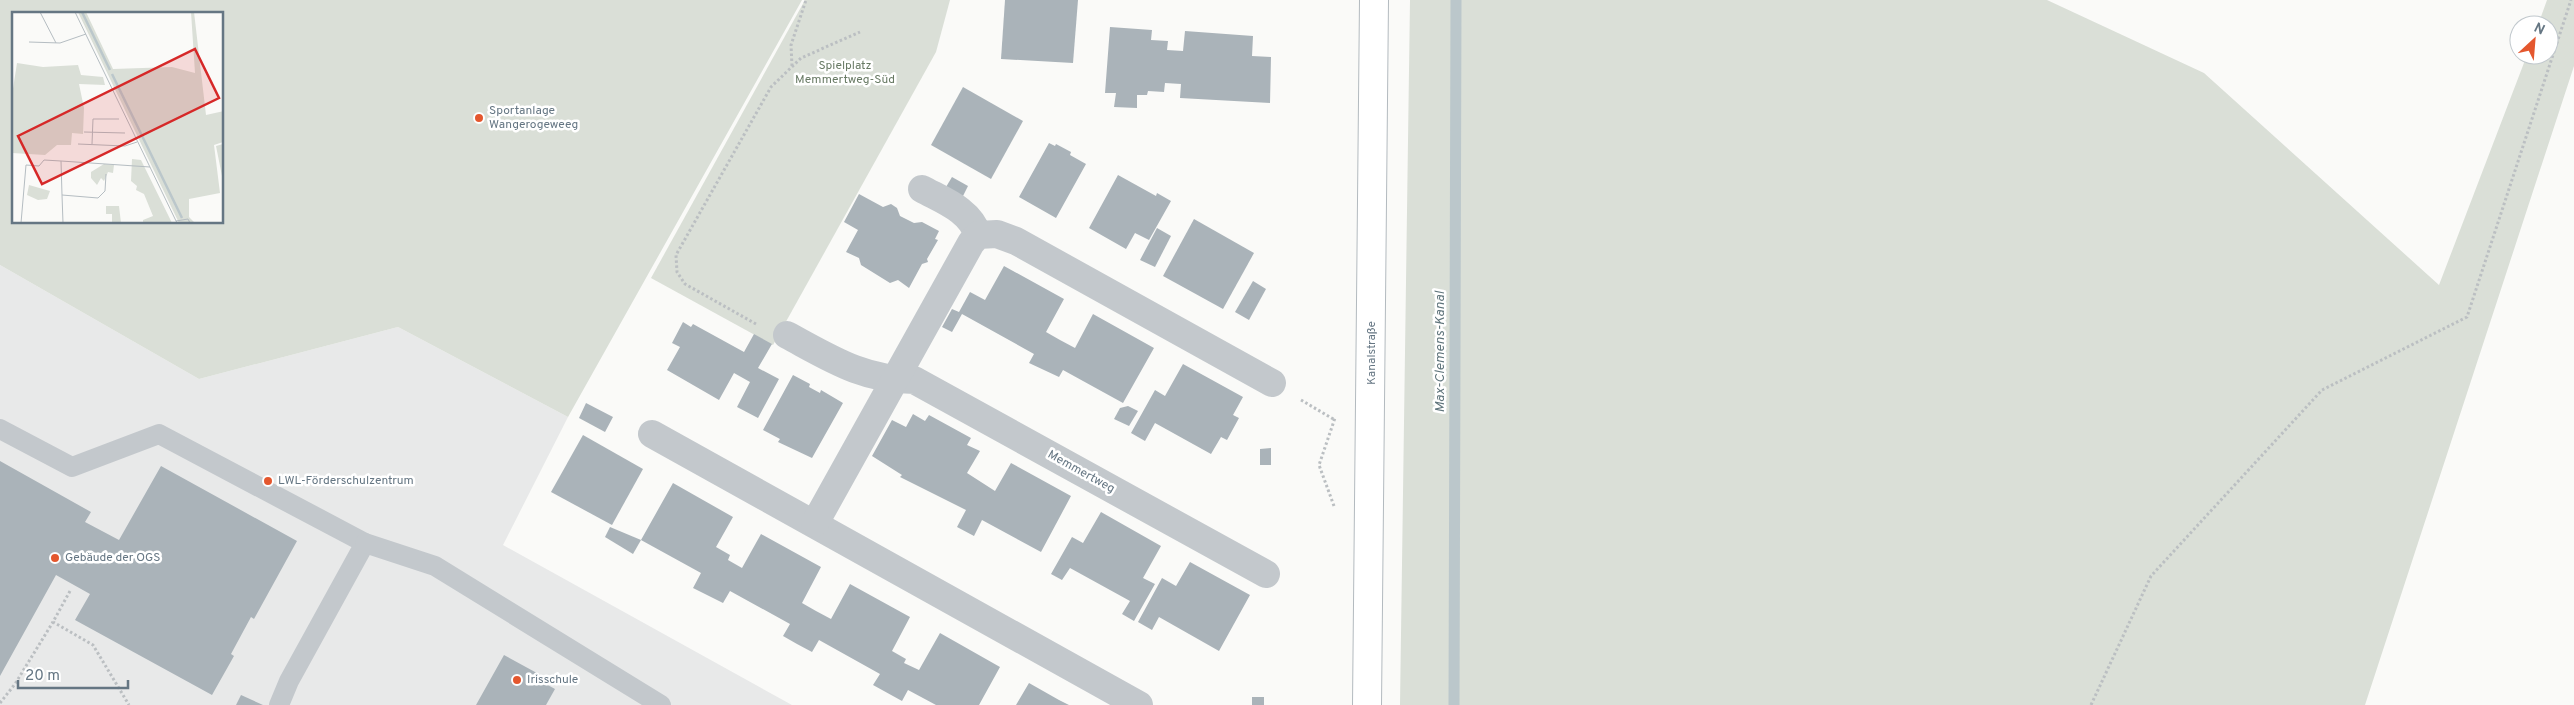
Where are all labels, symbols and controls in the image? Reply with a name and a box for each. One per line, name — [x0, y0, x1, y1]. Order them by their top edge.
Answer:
inset map — [12, 12, 224, 224]
north arrow — [2509, 15, 2559, 65]
text: N — [2531, 20, 2547, 40]
park label: Spielplatz Memmertweg-Süd — [795, 58, 895, 88]
place label: Sportanlage Wangerogeweeg — [489, 103, 578, 133]
marker: Sportanlage Wangerogeweeg — [473, 112, 485, 124]
water label: Max-Clemens-Kanal — [1432, 290, 1449, 413]
street label: Kanalstraße — [1364, 321, 1380, 385]
street label: Memmertweg — [1045, 447, 1117, 497]
place label: LWL-Förderschulzentrum — [278, 473, 414, 489]
marker: LWL-Förderschulzentrum — [262, 475, 274, 487]
place label: Gebäude der OGS — [65, 550, 160, 566]
marker: Gebäude der OGS — [49, 552, 61, 564]
scale bar — [18, 658, 128, 690]
text: 20 m — [25, 667, 60, 686]
place label: Irisschule — [527, 672, 578, 688]
marker: Irisschule — [511, 674, 523, 686]

